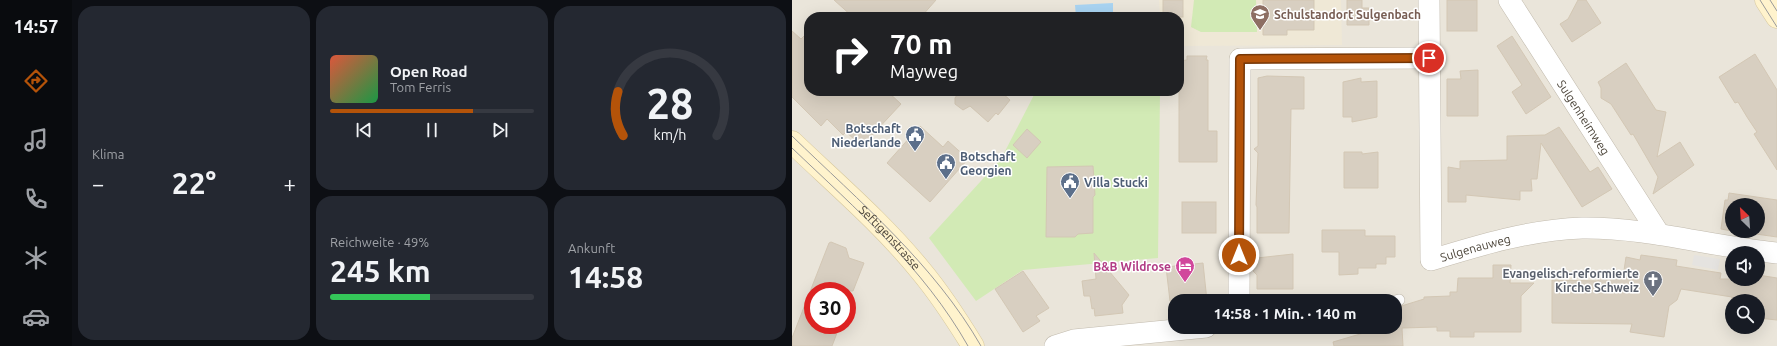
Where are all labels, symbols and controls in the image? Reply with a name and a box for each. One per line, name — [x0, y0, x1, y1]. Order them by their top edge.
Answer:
school or university icon: Schulstandort Sulgenbach — [1249, 3, 1271, 31]
place label: Schulstandort Sulgenbach — [1274, 8, 1421, 21]
text: 14:57 — [13, 16, 59, 36]
icon: right — [824, 28, 876, 80]
text: 70 m — [890, 28, 952, 59]
pin — [1412, 41, 1446, 75]
icon: arrive — [1418, 47, 1440, 69]
text: Mayweg — [890, 61, 958, 81]
text: Open Road — [390, 63, 467, 80]
icon: directions — [22, 67, 50, 95]
street label: Sulgenheimweg — [1555, 77, 1613, 157]
text: Tom Ferris — [390, 80, 451, 94]
text: 28 — [647, 80, 693, 127]
icon: previous — [353, 119, 375, 141]
icon: pause — [421, 119, 443, 141]
icon: next — [489, 119, 511, 141]
place label: Botschaft Niederlande — [831, 122, 901, 149]
public building icon: Botschaft Niederlande — [904, 124, 926, 152]
icon: music — [22, 126, 50, 154]
text: km/h — [654, 126, 686, 142]
text: Klima — [92, 147, 124, 161]
place label: Botschaft Georgien — [960, 150, 1016, 177]
public building icon: Botschaft Georgien — [935, 152, 957, 180]
text: 22° — [172, 166, 216, 200]
text: − — [92, 171, 104, 196]
text: + — [284, 171, 296, 196]
public building icon: Villa Stucki — [1059, 171, 1081, 199]
place label: Villa Stucki — [1084, 176, 1148, 189]
icon: phone — [22, 185, 50, 213]
north arrow — [1725, 198, 1765, 238]
map controls — [1725, 198, 1765, 334]
street label: Seftigenstrasse — [857, 203, 924, 272]
street label: Sulgenauweg — [1438, 232, 1512, 263]
position arrow — [1218, 234, 1260, 276]
text: Reichweite · 49% — [330, 235, 429, 249]
text: Ankunft — [568, 241, 615, 255]
icon: climate — [22, 244, 50, 272]
button: sound — [1725, 246, 1765, 286]
text: 245 km — [330, 254, 431, 288]
hotel icon: B&B Wildrose — [1174, 255, 1196, 283]
text: 14:58 — [568, 260, 643, 294]
place label: B&B Wildrose — [1093, 260, 1171, 273]
place label: Evangelisch-reformierte Kirche Schweiz — [1502, 267, 1639, 294]
church icon: Evangelisch-reformierte Kirche Schweiz — [1642, 269, 1664, 297]
speed limit sign: 30 — [804, 282, 856, 334]
button: search — [1725, 294, 1765, 334]
icon: car — [22, 303, 50, 331]
text: 14:58 · 1 Min. · 140 m — [1214, 305, 1357, 322]

